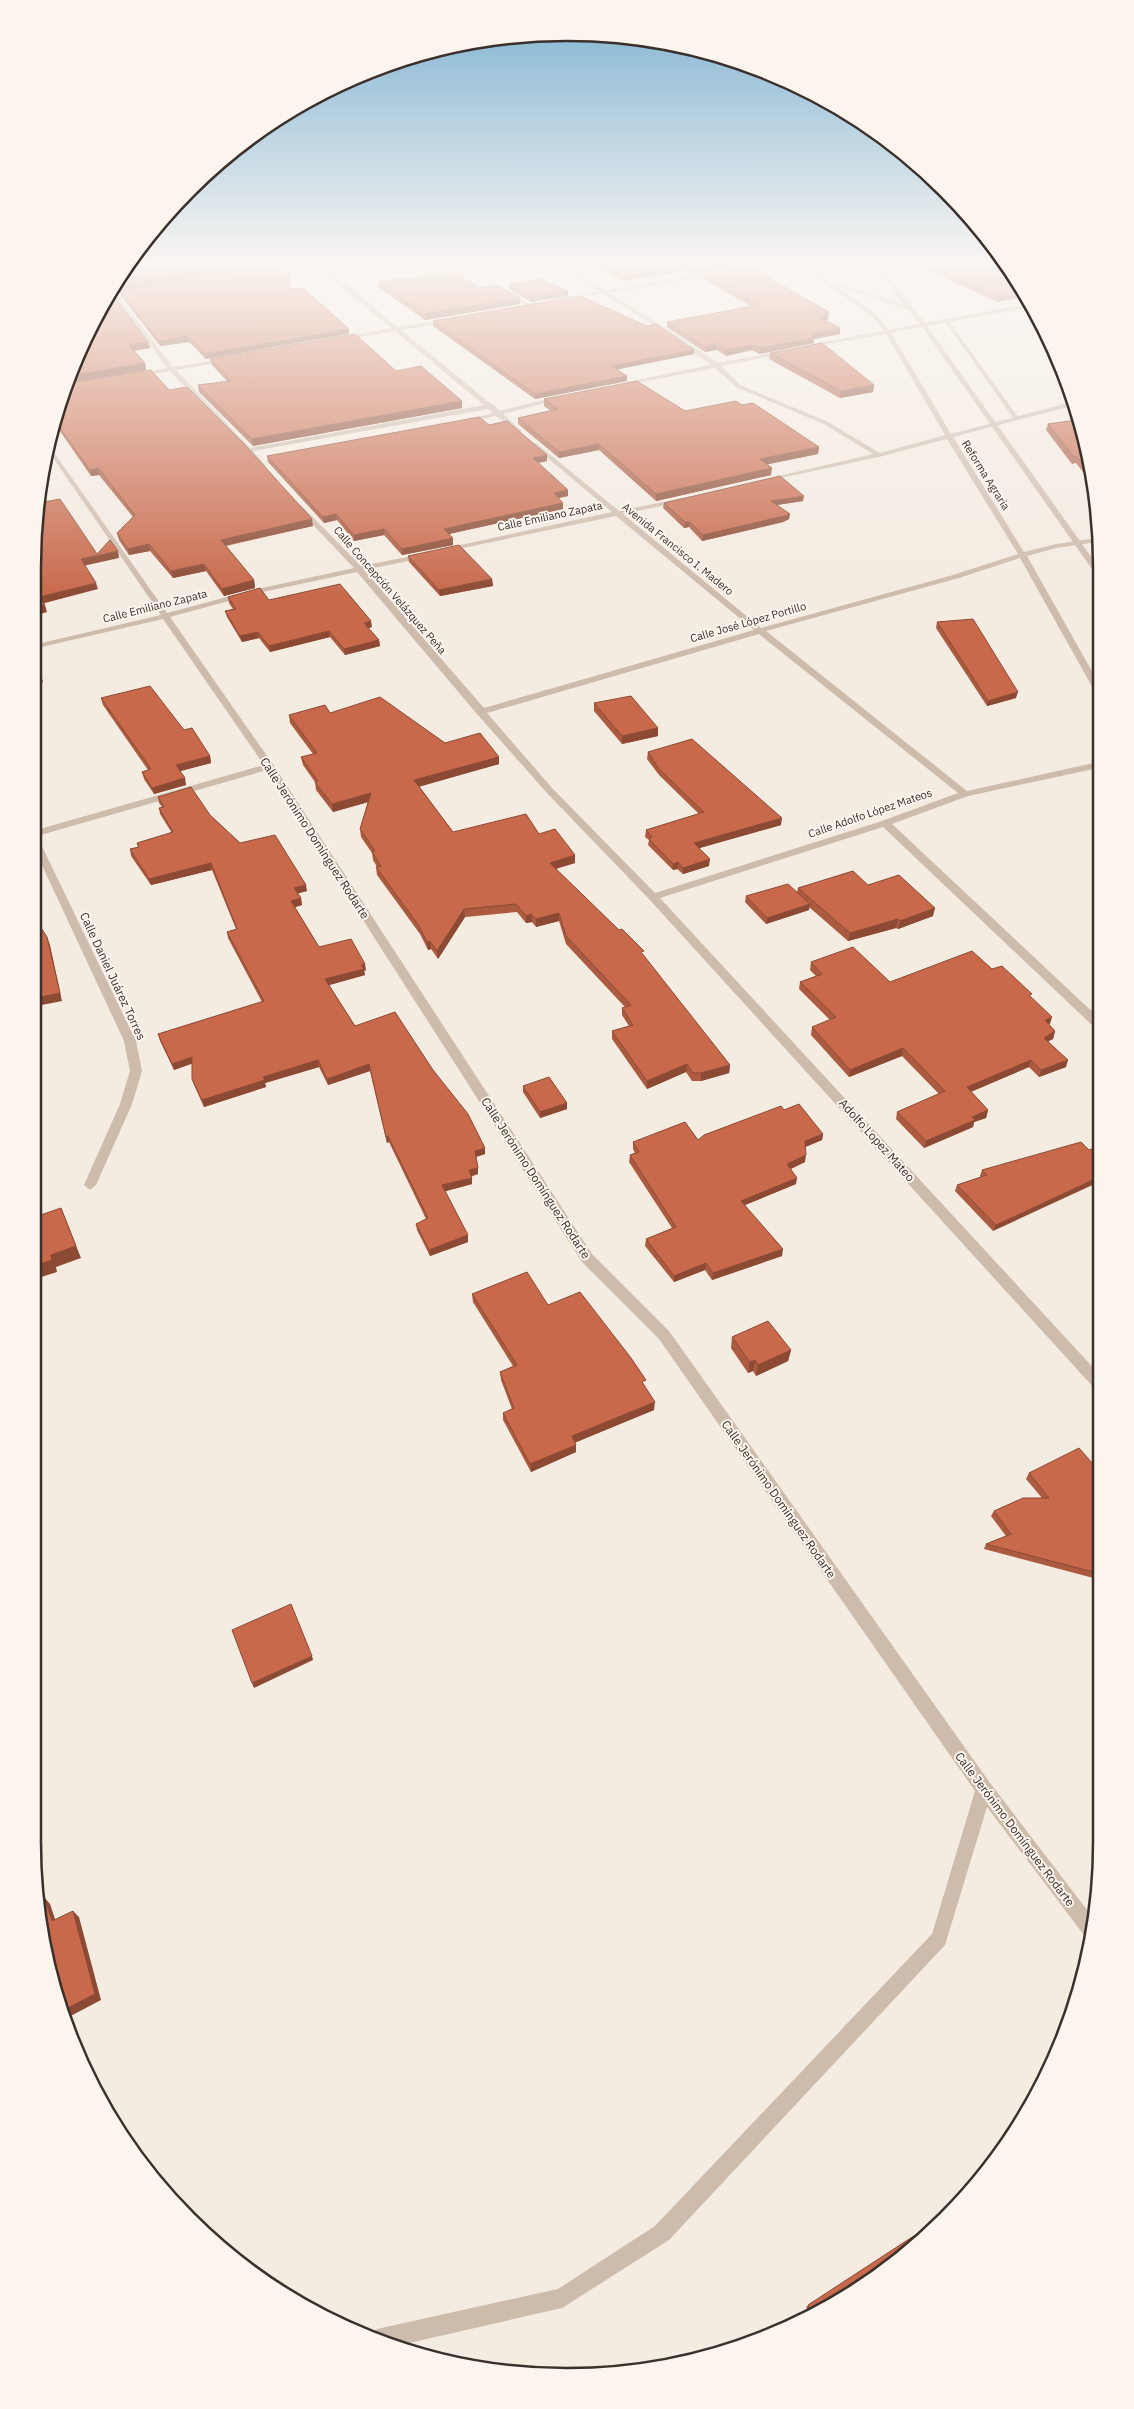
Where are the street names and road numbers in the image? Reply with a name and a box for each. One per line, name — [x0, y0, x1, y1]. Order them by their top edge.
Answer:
street label: Reforma Agraria — [959, 437, 1013, 513]
street label: Calle Emiliano Zapata — [496, 498, 604, 534]
street label: Avenida Francisco I. Madero — [619, 500, 737, 598]
street label: Calle Concepción Velázquez Peña — [331, 523, 449, 657]
street label: Calle Emiliano Zapata — [101, 586, 209, 626]
street label: Calle José López Portillo — [688, 599, 808, 645]
street label: Calle Jerónimo Domínguez Rodarte — [257, 755, 373, 922]
street label: Calle Adolfo López Mateos — [806, 785, 934, 841]
street label: Calle Daniel Juárez Torres — [77, 910, 149, 1042]
street label: Calle Jerónimo Domínguez Rodarte — [478, 1095, 594, 1262]
street label: Adolfo Lopez Mateo — [836, 1096, 918, 1185]
street label: Calle Jerónimo Domínguez Rodarte — [719, 1417, 840, 1581]
street label: Calle Jerónimo Domínguez Rodarte — [952, 1749, 1078, 1909]

